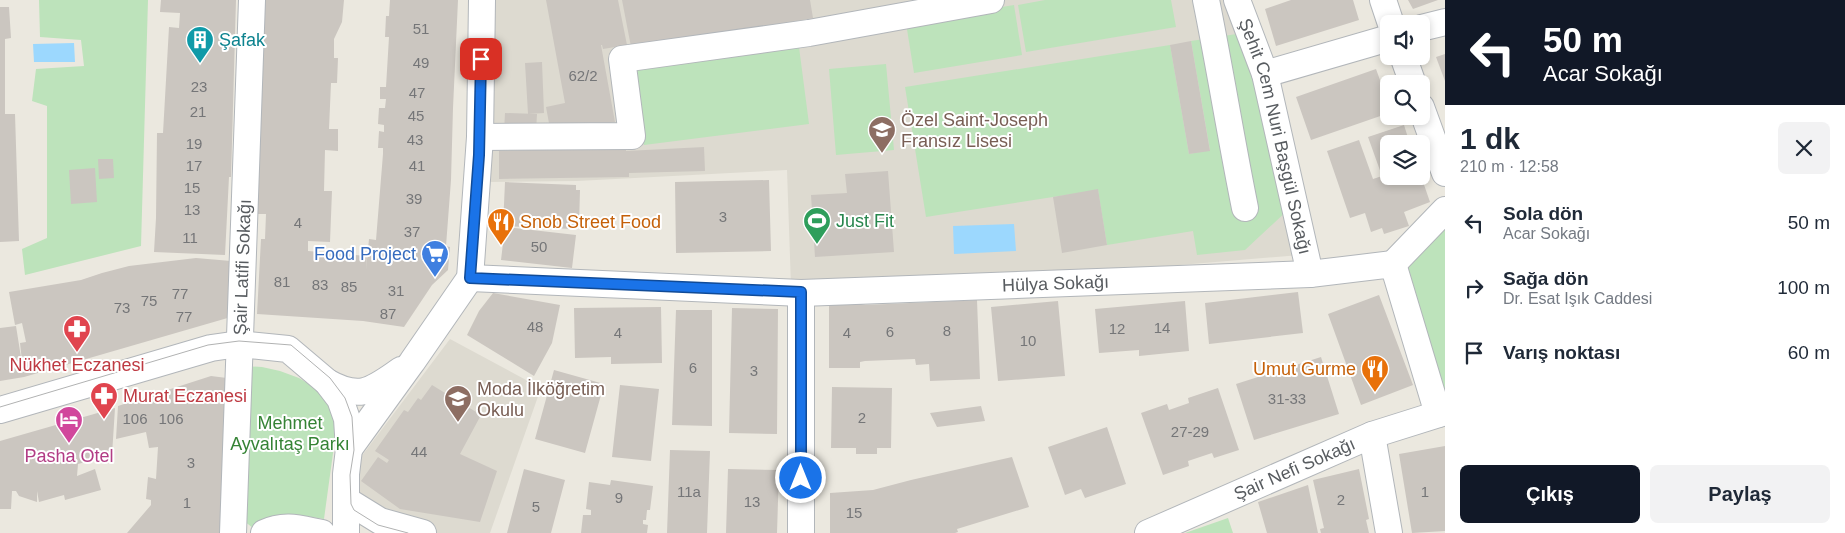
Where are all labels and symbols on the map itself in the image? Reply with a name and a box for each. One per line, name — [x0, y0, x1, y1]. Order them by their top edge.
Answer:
street label: Şehit Cem Nuri Başgül Sokağı — [1235, 15, 1315, 256]
house number: 51 — [413, 20, 429, 37]
building icon: Şafak — [185, 25, 215, 64]
place label: Şafak — [219, 30, 266, 50]
pin — [460, 38, 502, 80]
house number: 49 — [413, 54, 429, 71]
house number: 62/2 — [568, 67, 598, 84]
house number: 23 — [191, 78, 207, 95]
house number: 47 — [409, 84, 425, 101]
house number: 21 — [190, 103, 206, 120]
house number: 45 — [408, 107, 424, 124]
place label: Özel Saint-Joseph Fransız Lisesi — [901, 110, 1048, 151]
school or university icon: Özel Saint-Joseph Fransız Lisesi — [867, 115, 897, 154]
house number: 43 — [407, 131, 423, 148]
house number: 19 — [186, 135, 202, 152]
house number: 17 — [186, 157, 202, 174]
house number: 41 — [409, 157, 425, 174]
house number: 15 — [184, 179, 200, 196]
house number: 39 — [406, 190, 422, 207]
street label: Şair Latifi Sokağı — [230, 199, 255, 336]
house number: 13 — [184, 201, 200, 218]
sports icon: Just Fit — [802, 206, 832, 245]
restaurant icon: Snob Street Food — [486, 207, 516, 246]
house number: 3 — [719, 208, 727, 225]
place label: Just Fit — [836, 211, 894, 231]
place label: Snob Street Food — [520, 212, 661, 232]
house number: 4 — [294, 214, 302, 231]
house number: 37 — [404, 223, 420, 240]
house number: 11 — [182, 229, 198, 246]
house number: 50 — [531, 238, 547, 255]
supermarket icon: Food Project — [420, 239, 450, 278]
place label: Food Project — [314, 244, 416, 264]
street label: Hülya Sokağı — [1002, 272, 1109, 295]
house number: 81 — [274, 273, 290, 290]
house number: 83 — [312, 276, 328, 293]
house number: 85 — [341, 278, 357, 295]
house number: 31 — [388, 282, 404, 299]
house number: 77 — [172, 285, 188, 302]
house number: 75 — [141, 292, 157, 309]
house number: 73 — [114, 299, 130, 316]
house number: 87 — [380, 305, 396, 322]
house number: 77 — [176, 308, 192, 325]
pharmacy icon: Nükhet Eczanesi — [62, 314, 92, 353]
house number: 48 — [527, 318, 543, 335]
house number: 14 — [1154, 319, 1170, 336]
house number: 12 — [1109, 320, 1125, 337]
house number: 8 — [943, 322, 951, 339]
house number: 6 — [886, 323, 894, 340]
house number: 4 — [614, 324, 622, 341]
house number: 4 — [843, 324, 851, 341]
house number: 10 — [1020, 332, 1036, 349]
restaurant icon: Umut Gurme — [1360, 354, 1390, 393]
place label: Nükhet Eczanesi — [9, 355, 145, 375]
house number: 6 — [689, 359, 697, 376]
place label: Umut Gurme — [1253, 359, 1356, 379]
house number: 3 — [750, 362, 758, 379]
place label: Moda İlköğretim Okulu — [477, 379, 605, 420]
pharmacy icon: Murat Eczanesi — [89, 381, 119, 420]
school or university icon: Moda İlköğretim Okulu — [443, 384, 473, 423]
place label: Murat Eczanesi — [123, 386, 247, 406]
house number: 31-33 — [1268, 390, 1306, 407]
hotel icon: Pasha Otel — [54, 405, 84, 444]
house number: 2 — [858, 409, 866, 426]
house number: 106 — [122, 410, 148, 427]
house number: 106 — [158, 410, 184, 427]
park label: Mehmet Ayvalıtaş Parkı — [230, 413, 350, 454]
house number: 27-29 — [1171, 423, 1209, 440]
street label: Şair Nefi Sokağı — [1231, 434, 1358, 504]
house number: 44 — [411, 443, 427, 460]
place label: Pasha Otel — [24, 446, 114, 466]
position arrow — [774, 451, 826, 503]
house number: 3 — [187, 454, 195, 471]
house number: 11a — [677, 483, 702, 500]
house number: 1 — [1421, 483, 1429, 500]
house number: 9 — [615, 489, 623, 506]
house number: 2 — [1337, 491, 1345, 508]
house number: 13 — [744, 493, 760, 510]
house number: 1 — [183, 494, 191, 511]
house number: 5 — [532, 498, 540, 515]
house number: 15 — [846, 504, 862, 521]

